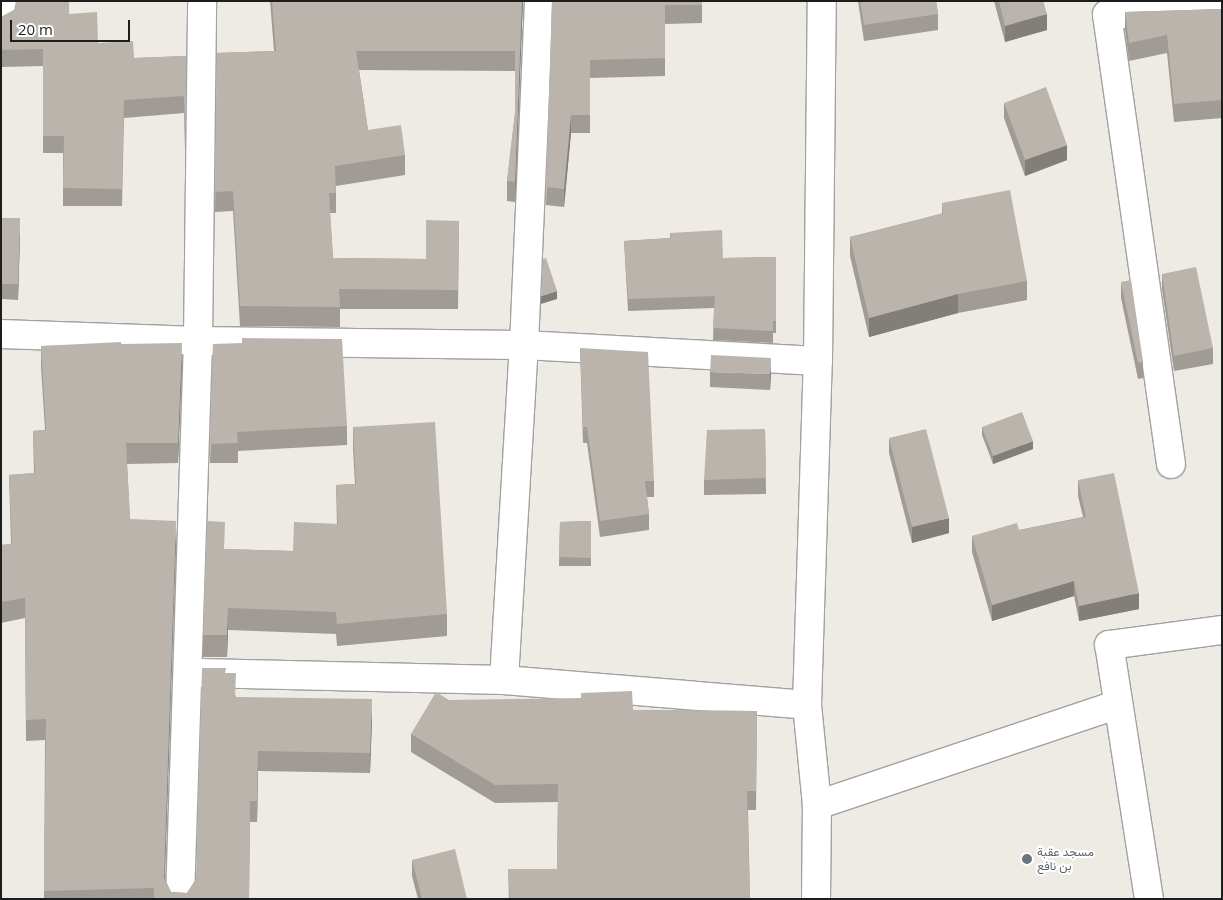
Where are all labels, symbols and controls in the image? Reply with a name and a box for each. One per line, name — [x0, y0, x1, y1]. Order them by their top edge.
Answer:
scale bar — [12, 10, 132, 42]
text: 20 m — [18, 19, 53, 39]
place label: مسجد عقبة بن نافع — [1037, 845, 1094, 873]
marker: مسجد عقبة بن نافع — [1021, 853, 1033, 865]

